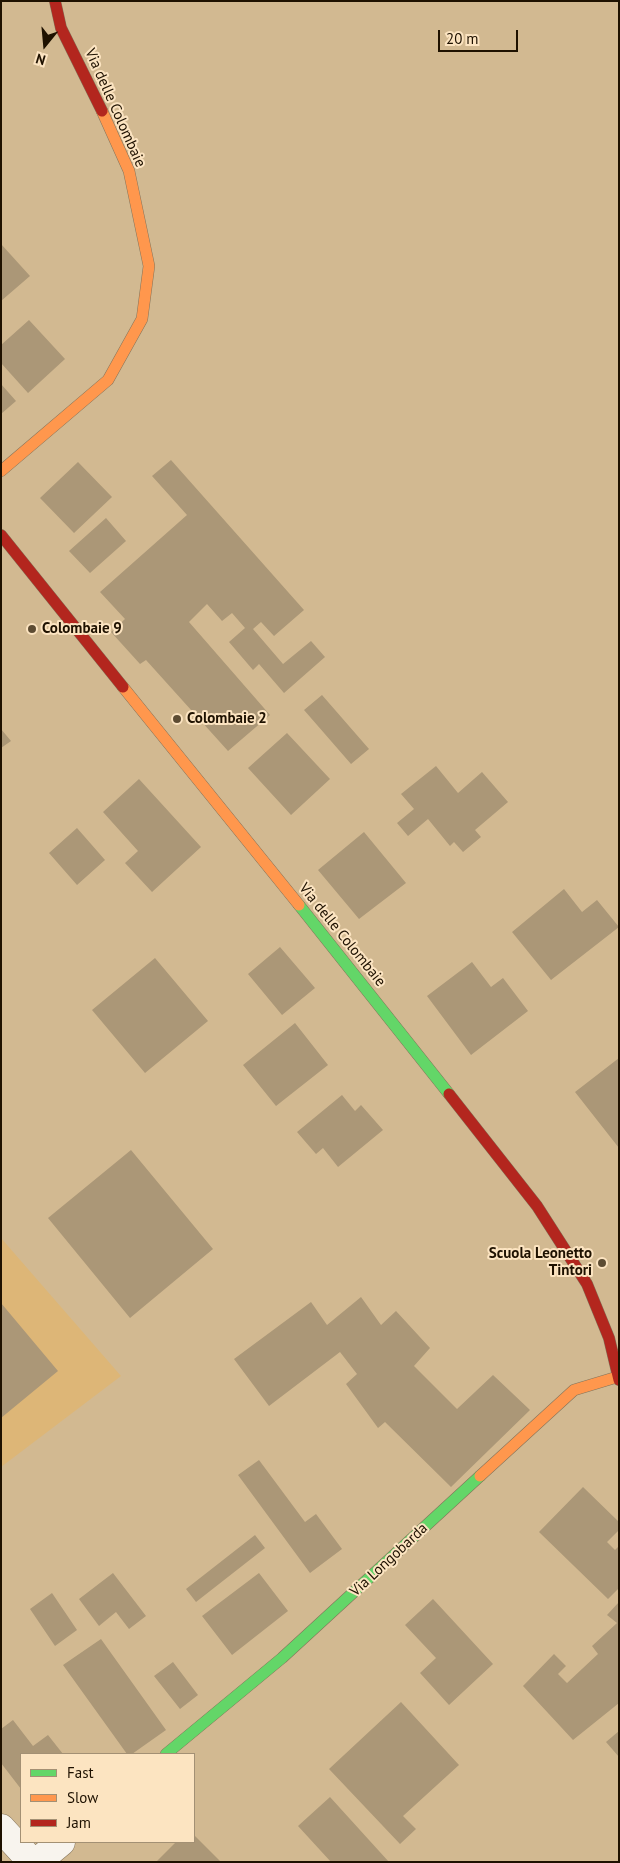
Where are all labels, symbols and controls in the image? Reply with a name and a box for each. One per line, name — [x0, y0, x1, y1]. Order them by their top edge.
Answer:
north arrow — [20, 20, 70, 70]
scale bar — [440, 20, 520, 52]
text: 20 m — [446, 29, 479, 48]
street label: Via delle Colombaie — [81, 46, 149, 170]
text: N — [34, 49, 48, 69]
place label: Colombaie 9 — [42, 620, 122, 638]
marker: Colombaie 9 — [26, 623, 38, 635]
place label: Colombaie 2 — [187, 710, 267, 728]
marker: Colombaie 2 — [171, 713, 183, 725]
street label: Via delle Colombaie — [295, 880, 389, 990]
place label: Scuola Leonetto Tintori — [489, 1245, 592, 1280]
marker: Scuola Leonetto Tintori — [596, 1257, 608, 1269]
street label: Via Longobarda — [347, 1520, 431, 1600]
legend — [20, 1753, 195, 1843]
text: Fast — [67, 1763, 94, 1782]
text: Slow — [67, 1788, 98, 1807]
text: Jam — [67, 1813, 91, 1832]

